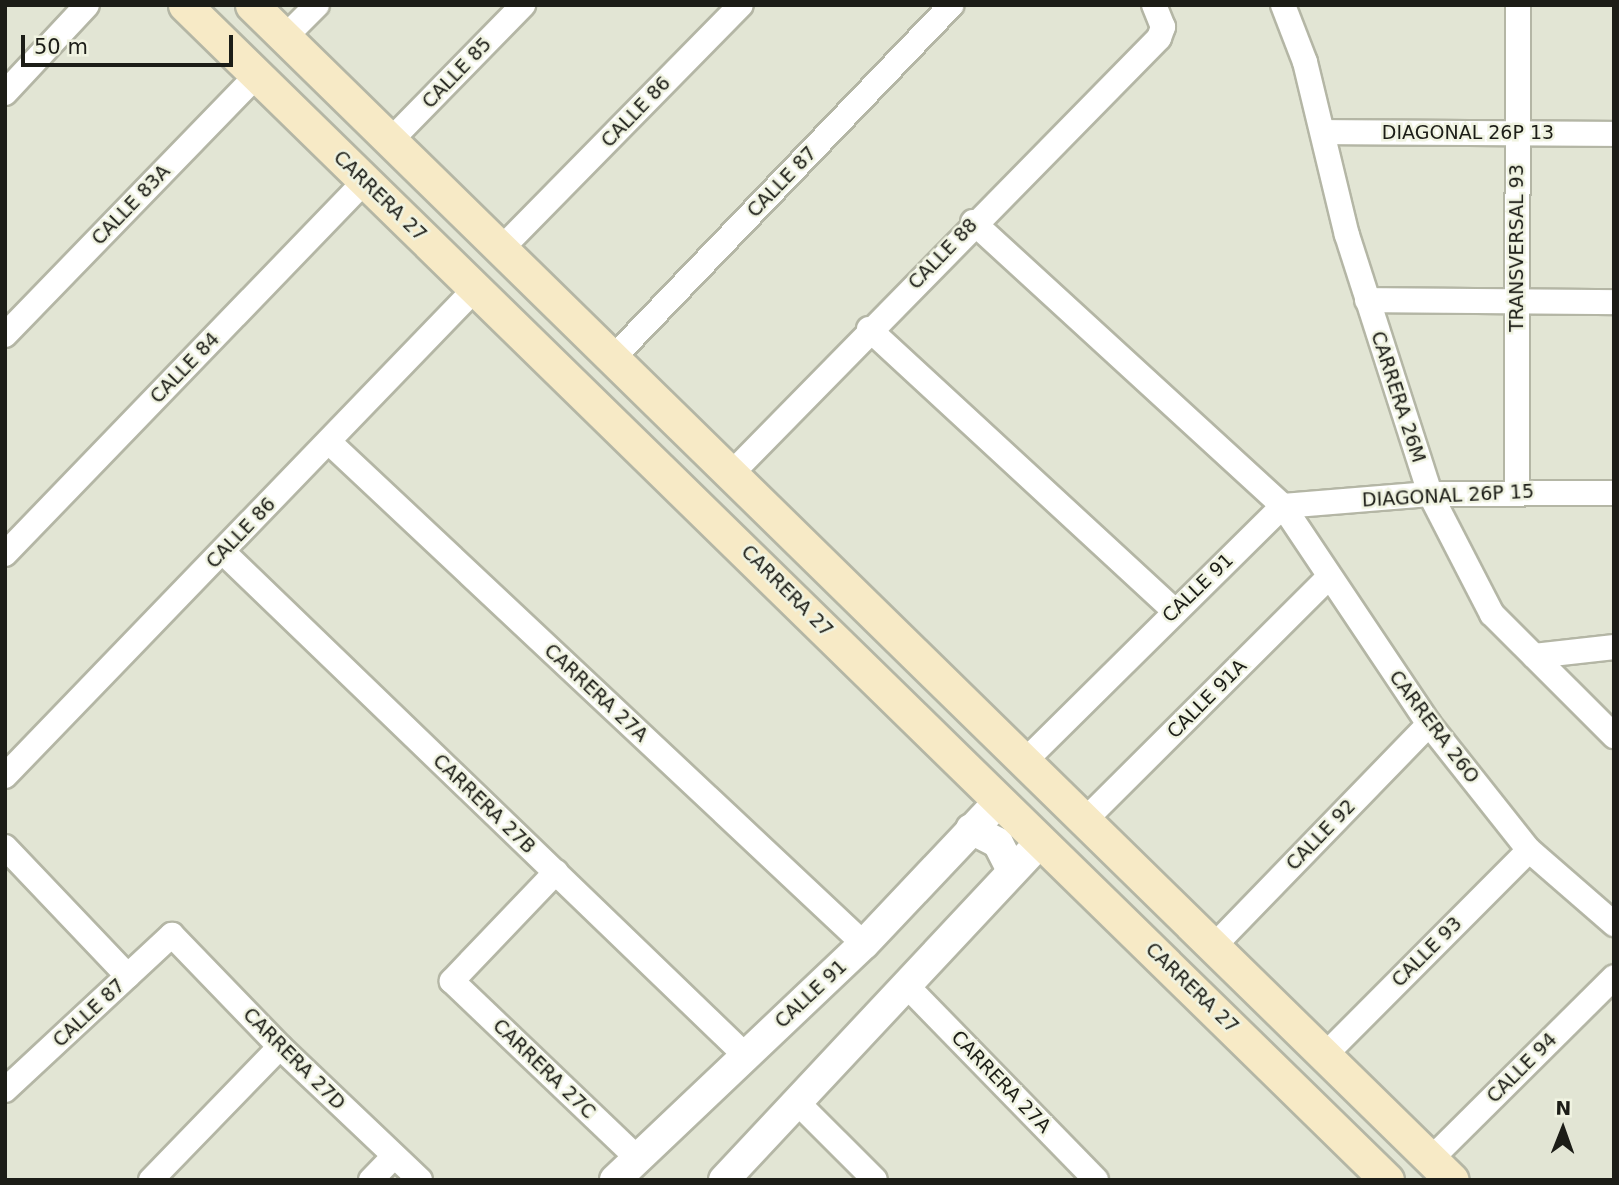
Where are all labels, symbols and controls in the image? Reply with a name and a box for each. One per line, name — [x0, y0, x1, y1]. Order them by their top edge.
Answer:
scale bar — [24, 21, 236, 65]
street label: CALLE 85 — [418, 33, 496, 113]
text: 50 m — [34, 35, 88, 59]
street label: CALLE 86 — [597, 72, 675, 152]
street label: DIAGONAL 26P 13 — [1382, 122, 1554, 144]
street label: CALLE 87 — [743, 142, 821, 222]
street label: CARRERA 27 — [329, 146, 431, 246]
street label: CALLE 83A — [87, 160, 175, 250]
street label: TRANSVERSAL 93 — [1506, 164, 1528, 332]
street label: CALLE 88 — [904, 214, 982, 294]
street label: CALLE 84 — [146, 328, 224, 408]
street label: CARRERA 26M — [1366, 328, 1430, 466]
street label: DIAGONAL 26P 15 — [1361, 480, 1535, 512]
street label: CALLE 86 — [202, 493, 280, 573]
street label: CARRERA 27 — [736, 540, 838, 642]
street label: CALLE 91 — [1158, 549, 1238, 627]
street label: CARRERA 27A — [539, 639, 653, 747]
street label: CALLE 91A — [1163, 655, 1251, 743]
street label: CARRERA 26O — [1384, 666, 1484, 788]
street label: CARRERA 27B — [428, 749, 540, 859]
street label: CALLE 92 — [1282, 795, 1360, 875]
street label: CALLE 93 — [1387, 912, 1467, 992]
street label: CARRERA 27 — [1141, 938, 1243, 1038]
street label: CALLE 91 — [770, 955, 852, 1033]
street label: CALLE 87 — [48, 974, 130, 1052]
street label: CARRERA 27D — [238, 1003, 350, 1115]
street label: CARRERA 27C — [488, 1014, 600, 1124]
street label: CARRERA 27A — [946, 1026, 1056, 1138]
street label: CALLE 94 — [1482, 1028, 1562, 1108]
north arrow — [1528, 1094, 1598, 1164]
text: N — [1555, 1097, 1572, 1119]

